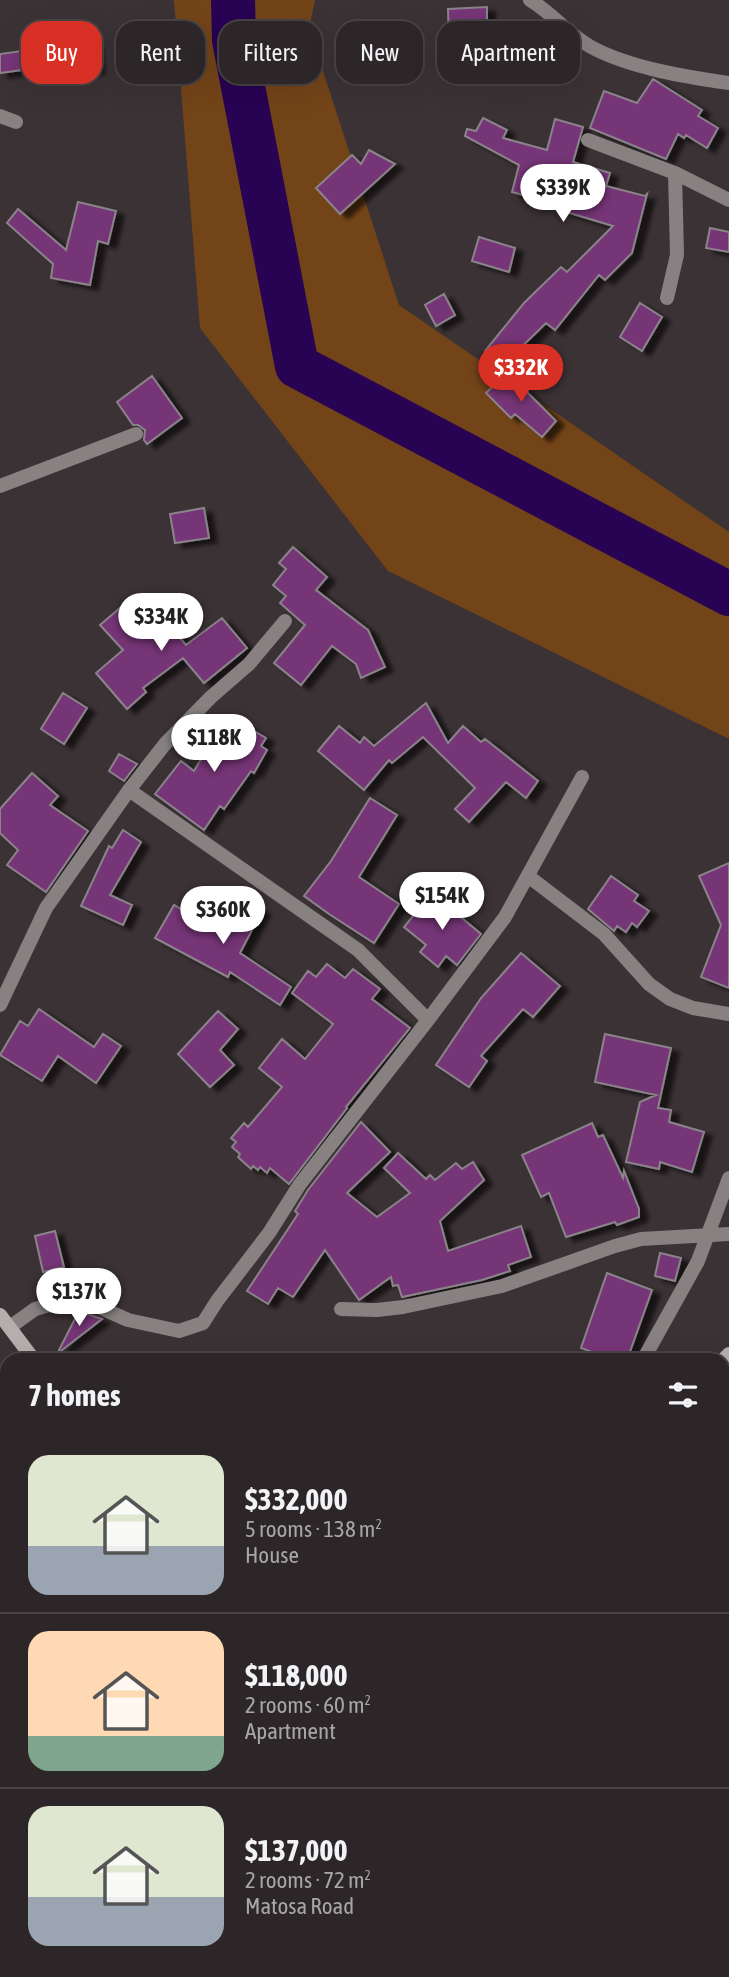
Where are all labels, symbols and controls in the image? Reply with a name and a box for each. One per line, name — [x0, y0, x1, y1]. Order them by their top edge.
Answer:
chip: Buy — [21, 21, 102, 84]
chip: Rent — [116, 21, 205, 84]
chip: Filters — [219, 21, 322, 84]
chip: New — [336, 21, 423, 84]
chip: Apartment — [437, 21, 580, 84]
pin: $339K — [514, 164, 612, 224]
text: $339K — [536, 174, 590, 200]
pin: $332K — [472, 344, 570, 404]
text: $332K — [494, 354, 548, 380]
pin: $334K — [112, 594, 210, 653]
text: $334K — [134, 603, 188, 629]
pin: $118K — [165, 714, 263, 774]
text: $118K — [187, 724, 241, 750]
pin: $154K — [393, 872, 491, 932]
text: $154K — [415, 882, 469, 908]
pin: $360K — [174, 886, 272, 946]
text: $360K — [196, 896, 250, 922]
pin: $137K — [30, 1268, 128, 1328]
text: $137K — [52, 1278, 106, 1304]
icon: filters — [664, 1376, 702, 1414]
text: 7 homes — [28, 1378, 121, 1412]
text: $332,000 — [245, 1482, 348, 1516]
icon: home — [84, 1483, 168, 1567]
text: 5 rooms · 138 m² — [245, 1516, 382, 1542]
text: House — [245, 1542, 299, 1568]
text: $118,000 — [245, 1658, 348, 1692]
icon: home — [84, 1659, 168, 1743]
text: 2 rooms · 60 m² — [245, 1692, 371, 1718]
text: Apartment — [245, 1718, 336, 1744]
text: $137,000 — [245, 1833, 348, 1867]
icon: home — [84, 1834, 168, 1918]
text: 2 rooms · 72 m² — [245, 1867, 371, 1893]
text: Matosa Road — [245, 1893, 354, 1919]

